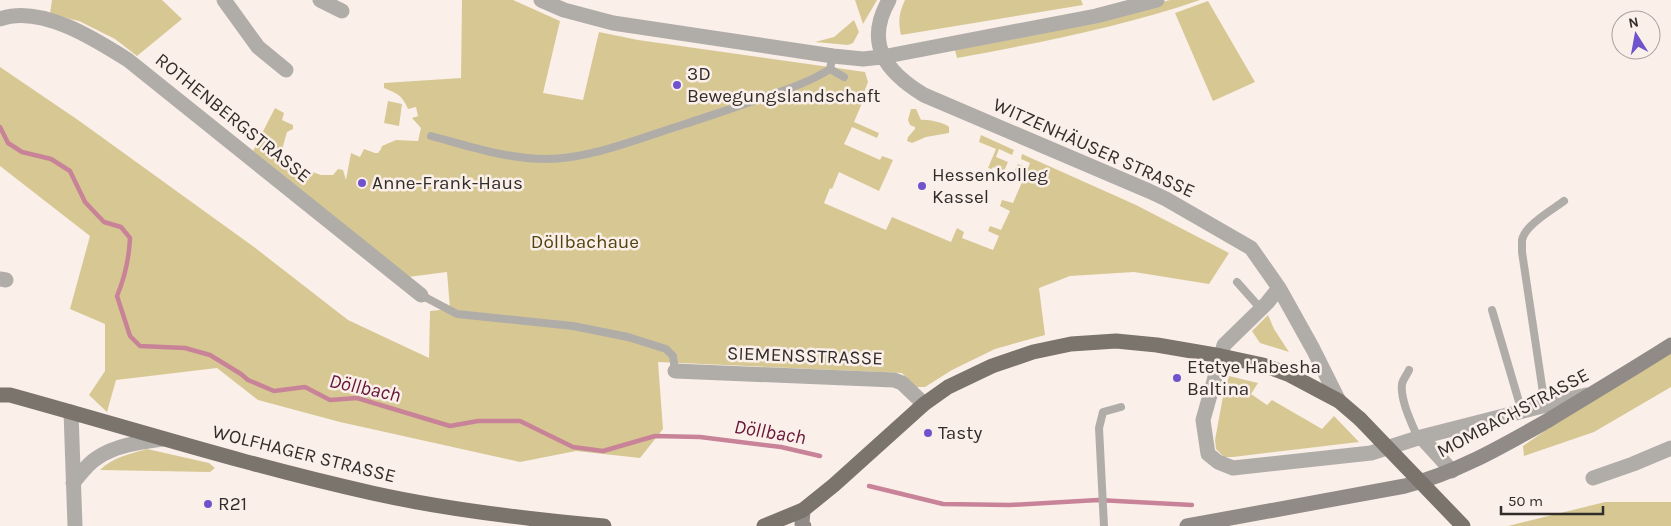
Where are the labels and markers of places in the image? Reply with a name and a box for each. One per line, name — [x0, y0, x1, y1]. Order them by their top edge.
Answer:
place label: 3D Bewegungslandschaft — [687, 63, 880, 107]
marker: 3D Bewegungslandschaft — [671, 79, 683, 91]
place label: Hessenkolleg Kassel — [932, 164, 1048, 208]
place label: Anne-Frank-Haus — [372, 172, 523, 194]
marker: Anne-Frank-Haus — [356, 177, 368, 189]
marker: Hessenkolleg Kassel — [916, 180, 928, 192]
place label: Etetye Habesha Baltina — [1187, 356, 1321, 400]
marker: Etetye Habesha Baltina — [1171, 372, 1183, 384]
place label: Tasty — [938, 422, 982, 444]
marker: Tasty — [922, 427, 934, 439]
place label: R21 — [218, 493, 247, 515]
marker: R21 — [202, 498, 214, 510]

